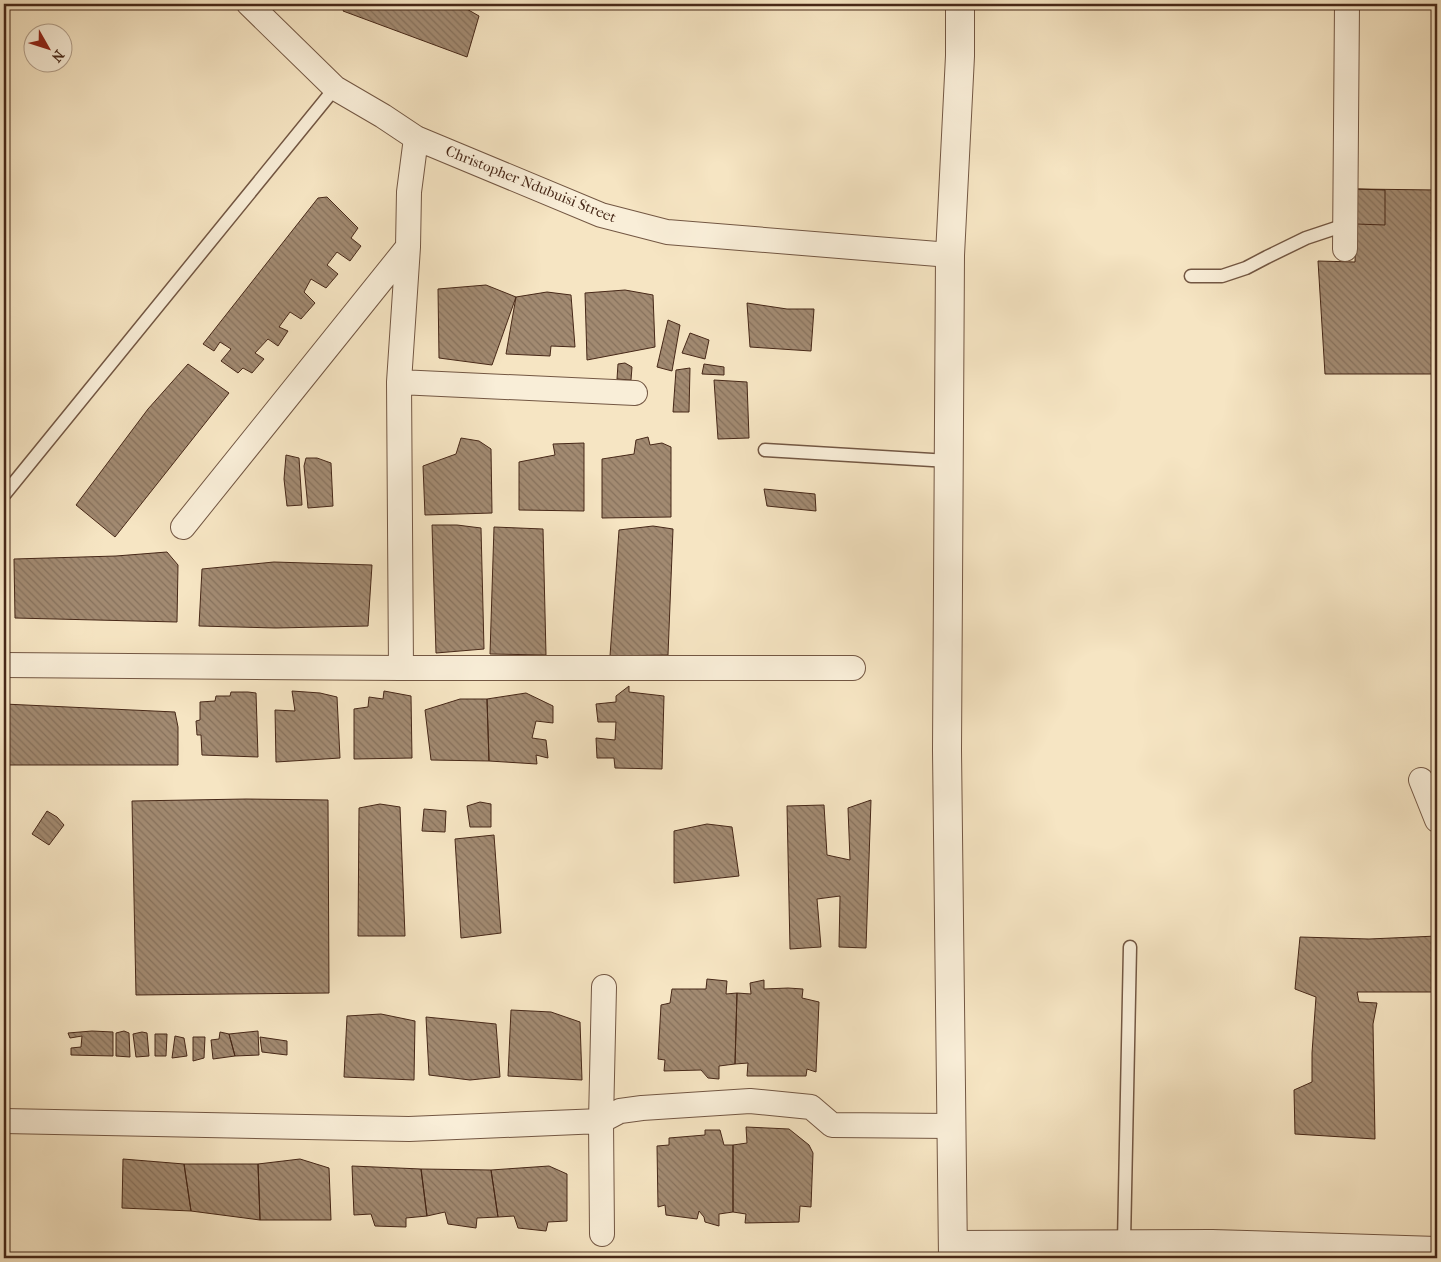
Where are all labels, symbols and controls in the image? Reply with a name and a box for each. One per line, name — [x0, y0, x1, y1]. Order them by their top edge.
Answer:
north arrow — [22, 22, 72, 72]
text: N — [48, 46, 68, 66]
street label: Christopher Ndubuisi Street — [443, 142, 619, 227]

